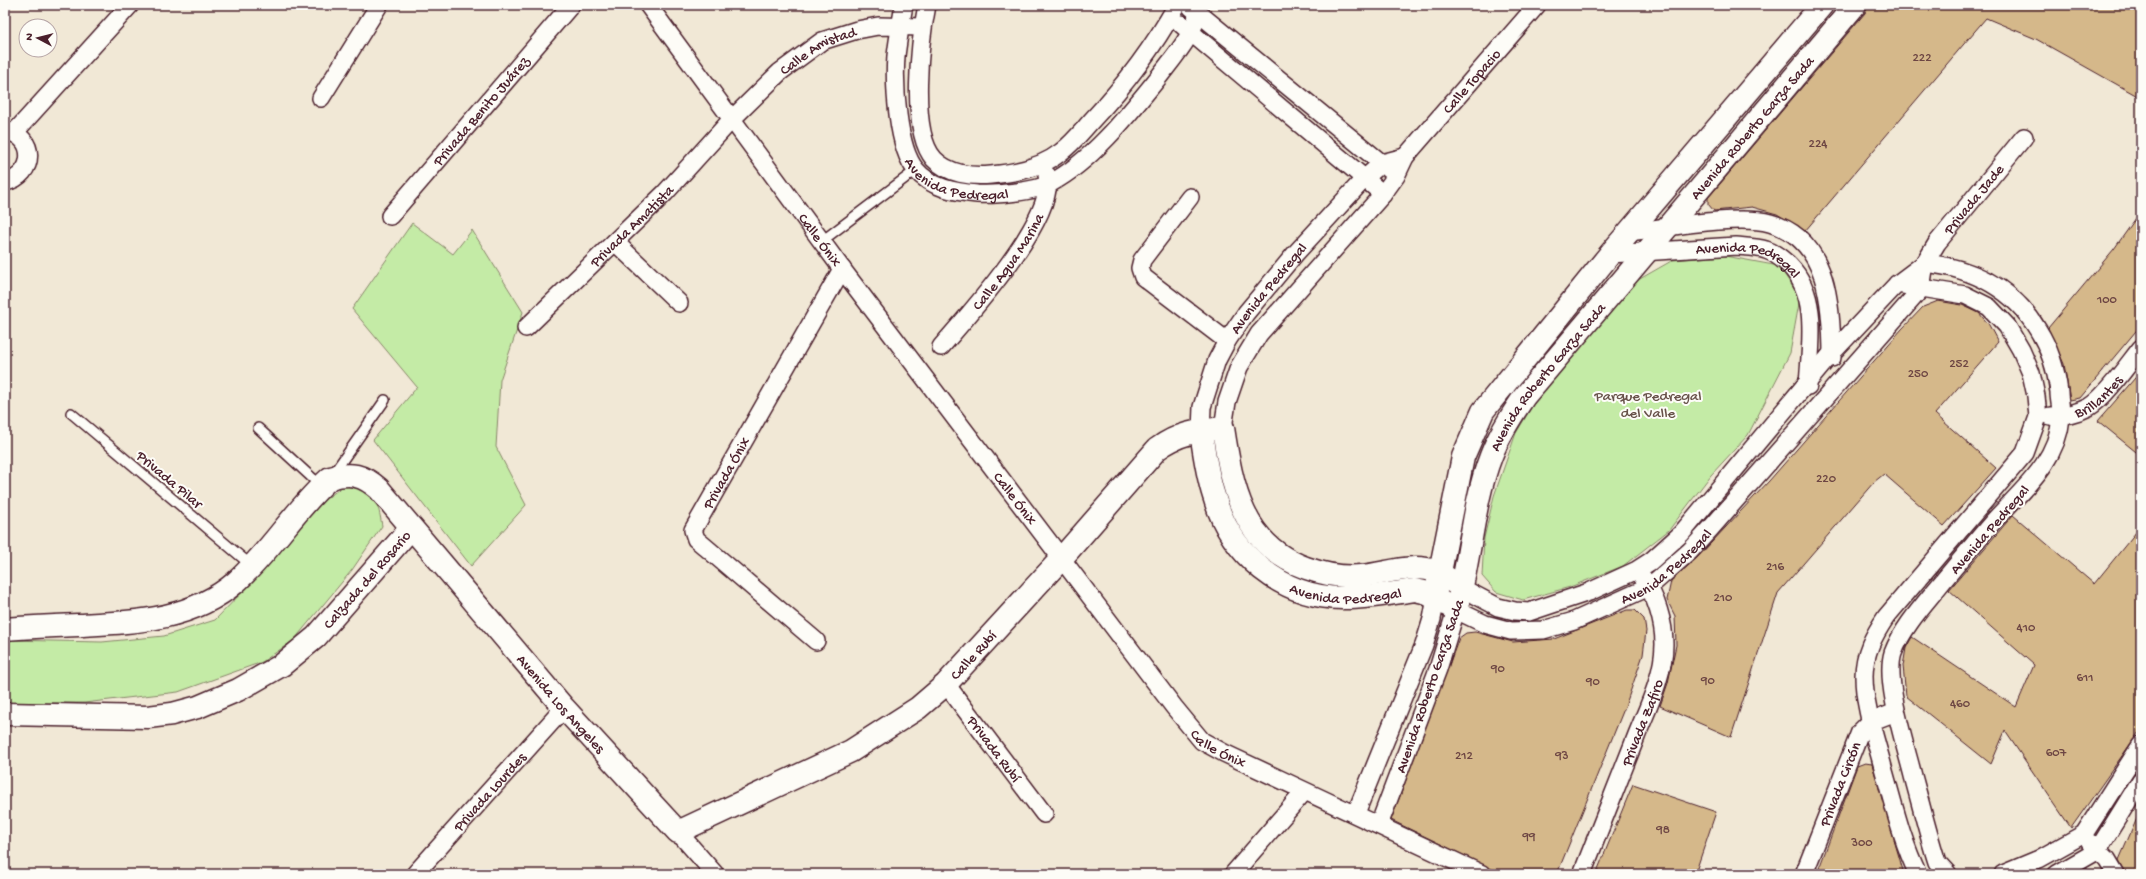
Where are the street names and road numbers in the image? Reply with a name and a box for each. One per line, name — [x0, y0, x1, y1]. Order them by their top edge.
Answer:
street label: Calle Amistad — [777, 23, 860, 80]
street label: Calle Topacio — [1440, 46, 1506, 118]
street label: Privada Benito Juárez — [429, 53, 534, 171]
street label: Avenida Roberto Garza Sada — [1687, 53, 1819, 204]
street label: Avenida Pedregal — [899, 155, 1009, 205]
street label: Privada Jade — [1940, 161, 2009, 239]
street label: Privada Amatista — [587, 182, 679, 272]
street label: Calle Ónix — [793, 210, 844, 271]
street label: Calle Agua Marina — [969, 210, 1049, 315]
street label: Avenida Pedregal — [1695, 239, 1804, 282]
street label: Avenida Pedregal — [1227, 240, 1312, 338]
street label: Avenida Roberto Garza Sada — [1487, 299, 1611, 455]
street label: Brillantes — [2072, 372, 2128, 423]
street label: Privada Ónix — [699, 434, 755, 514]
street label: Privada Pilar — [131, 447, 207, 515]
street label: Calle Ónix — [988, 469, 1040, 529]
street label: Avenida Pedregal — [1947, 482, 2034, 579]
street label: Avenida Pedregal — [1618, 526, 1717, 610]
street label: Calzada del Rosario — [320, 527, 416, 633]
street label: Avenida Pedregal — [1286, 580, 1403, 609]
street label: Avenida Roberto Garza Sada — [1393, 597, 1469, 776]
street label: Calle Rubí — [947, 627, 1002, 684]
street label: Avenida Los Angeles — [512, 651, 608, 758]
street label: Privada Zafiro — [1618, 677, 1669, 770]
street label: Privada Rubí — [962, 712, 1024, 787]
street label: Calle Ónix — [1185, 726, 1248, 773]
street label: Privada Circón — [1816, 740, 1866, 830]
street label: Privada Lourdes — [450, 749, 531, 837]

